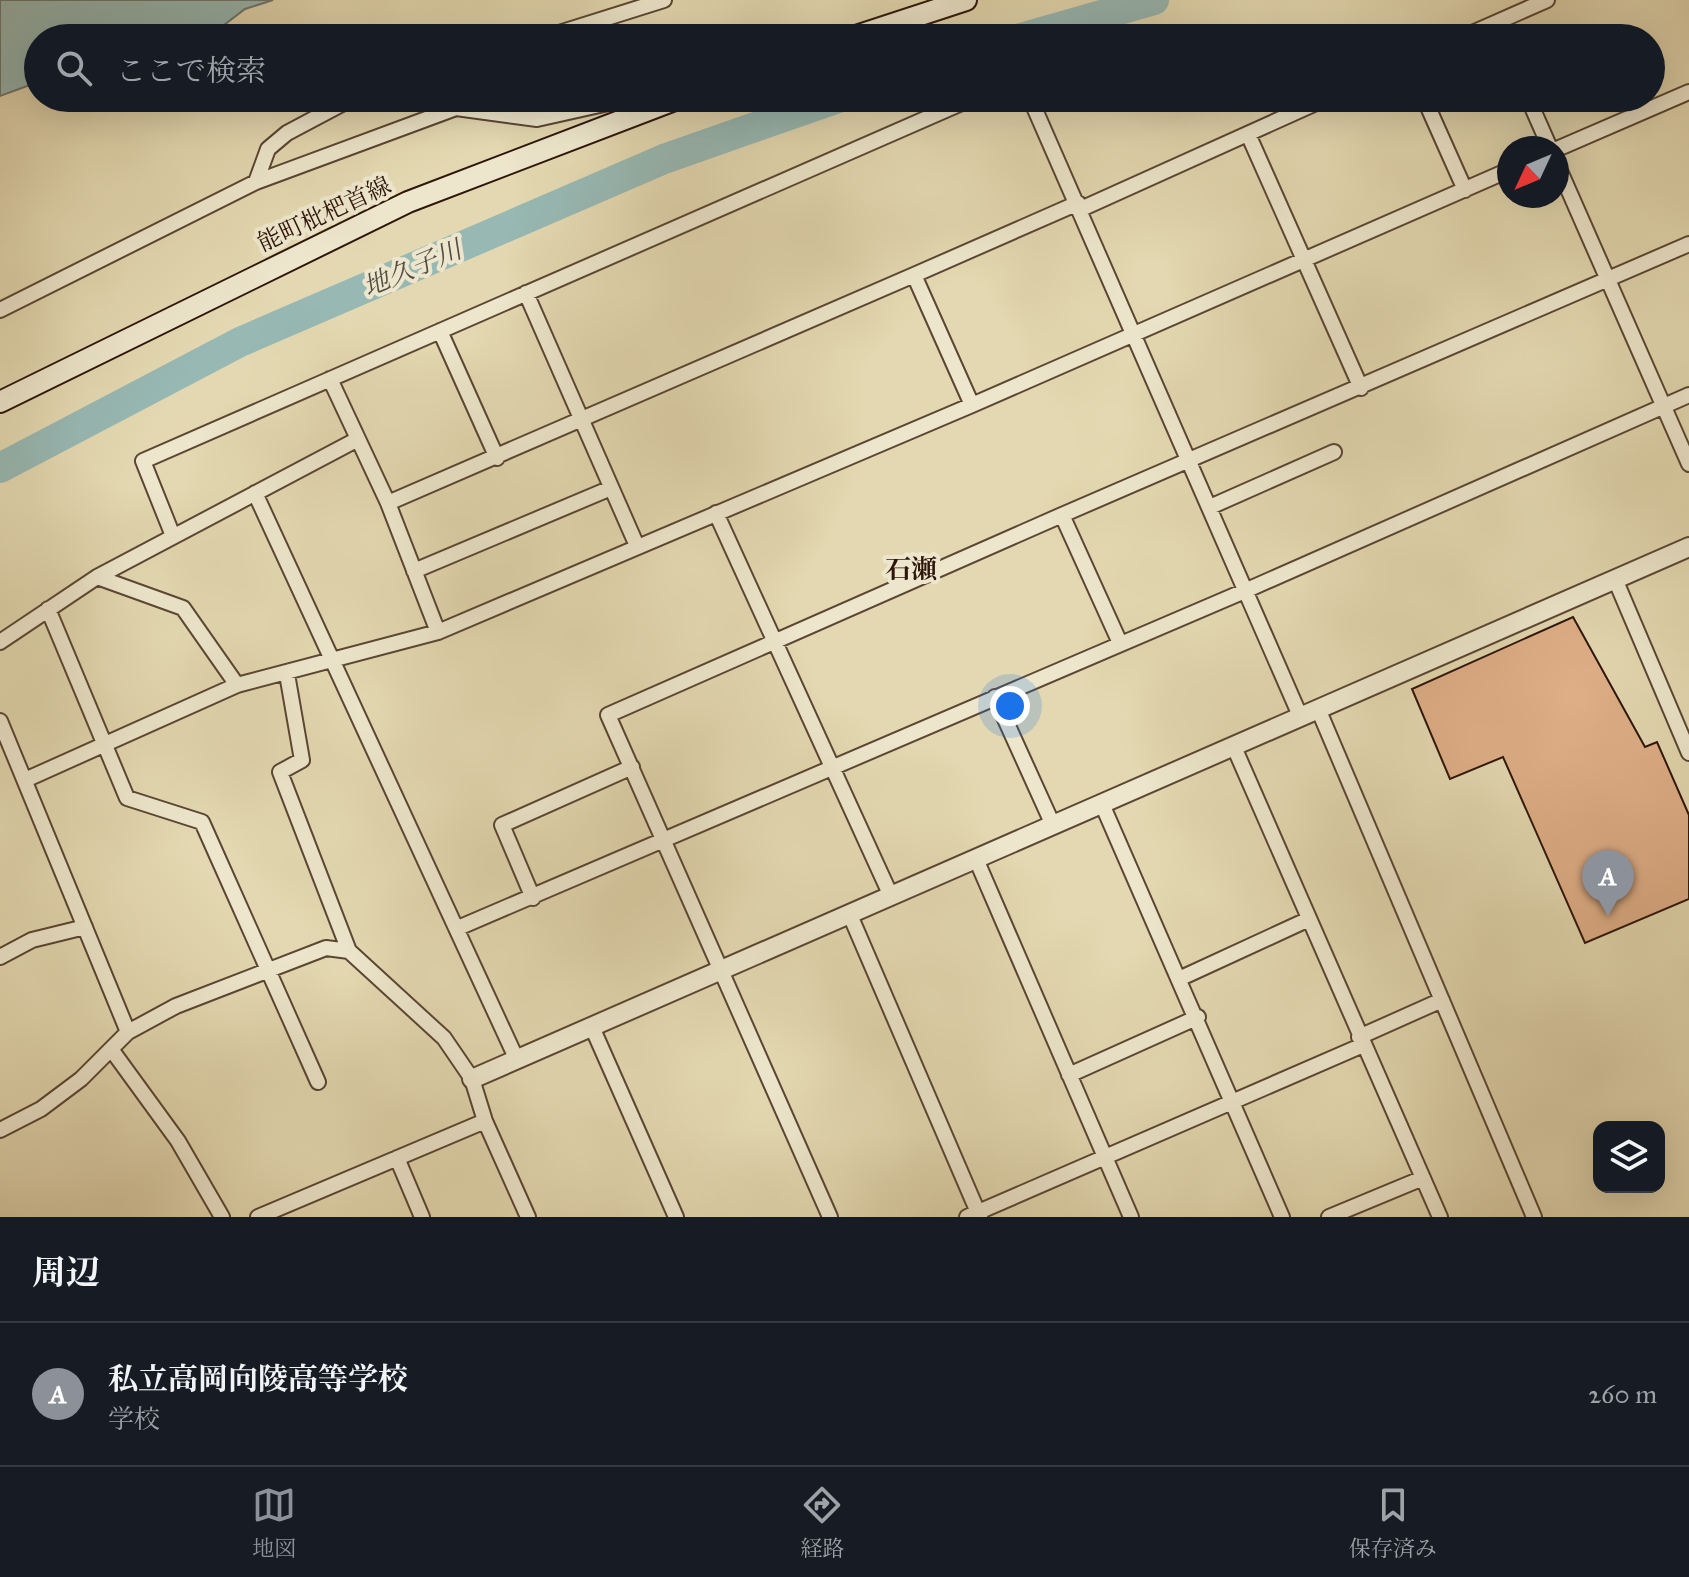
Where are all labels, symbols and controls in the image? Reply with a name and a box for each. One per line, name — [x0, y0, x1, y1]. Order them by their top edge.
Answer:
search box — [24, 24, 1665, 112]
icon: search — [52, 46, 96, 90]
text: ここで検索 — [116, 53, 266, 89]
north arrow — [1497, 136, 1569, 208]
street label: 能町枇杷首線 — [252, 170, 396, 258]
water label: 地久子川 — [358, 232, 469, 303]
district label: 石瀬 — [885, 553, 937, 585]
your location — [990, 686, 1030, 726]
pin: A — [1582, 850, 1634, 916]
map controls — [1593, 1121, 1665, 1193]
button: layers — [1593, 1121, 1665, 1193]
text: 周辺 — [32, 1252, 100, 1293]
text: 私立高岡向陵高等学校 — [108, 1361, 408, 1397]
text: A — [49, 1378, 67, 1410]
text: 260 m — [1588, 1378, 1657, 1410]
text: 学校 — [108, 1403, 160, 1435]
tab: 地図 — [252, 1483, 296, 1562]
tab: 経路 — [800, 1483, 845, 1562]
tab: 保存済み — [1349, 1483, 1437, 1562]

